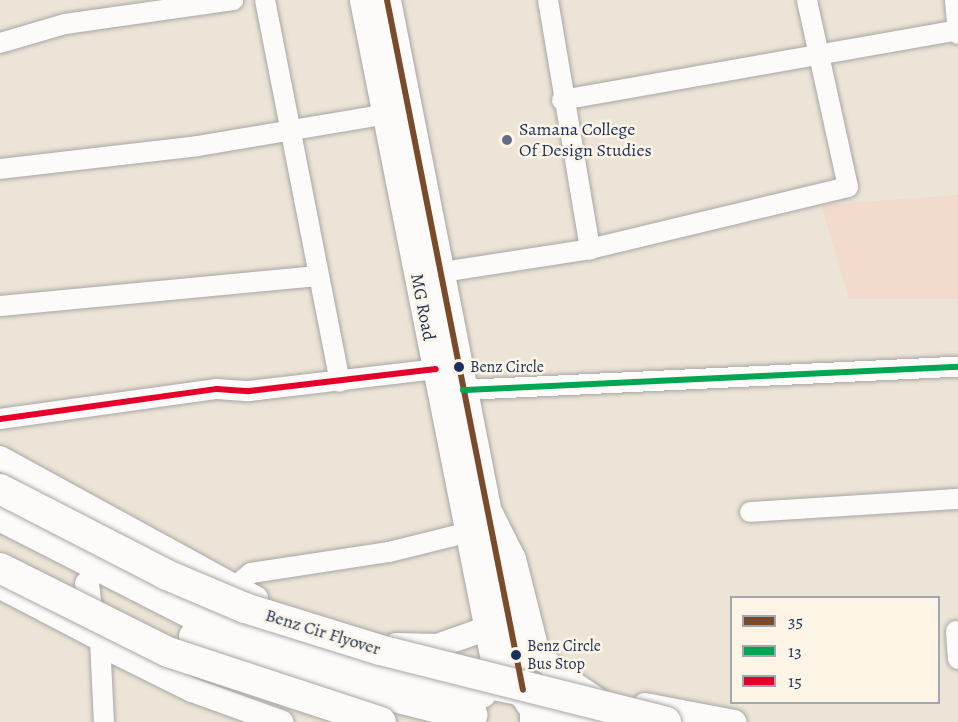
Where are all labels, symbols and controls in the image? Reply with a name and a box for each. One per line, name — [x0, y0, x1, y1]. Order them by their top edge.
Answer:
place label: Samana College Of Design Studies — [519, 119, 652, 162]
marker: Samana College Of Design Studies — [500, 133, 514, 147]
street label: MG Road — [406, 272, 440, 342]
place label: Benz Circle — [470, 357, 544, 377]
marker: Benz Circle — [453, 361, 465, 373]
legend — [730, 596, 940, 704]
street label: Benz Cir Flyover — [263, 604, 383, 660]
text: 35 — [788, 609, 803, 633]
place label: Benz Circle Bus Stop — [527, 636, 601, 674]
text: 13 — [788, 639, 802, 663]
marker: Benz Circle Bus Stop — [510, 649, 522, 661]
text: 15 — [788, 669, 802, 693]

